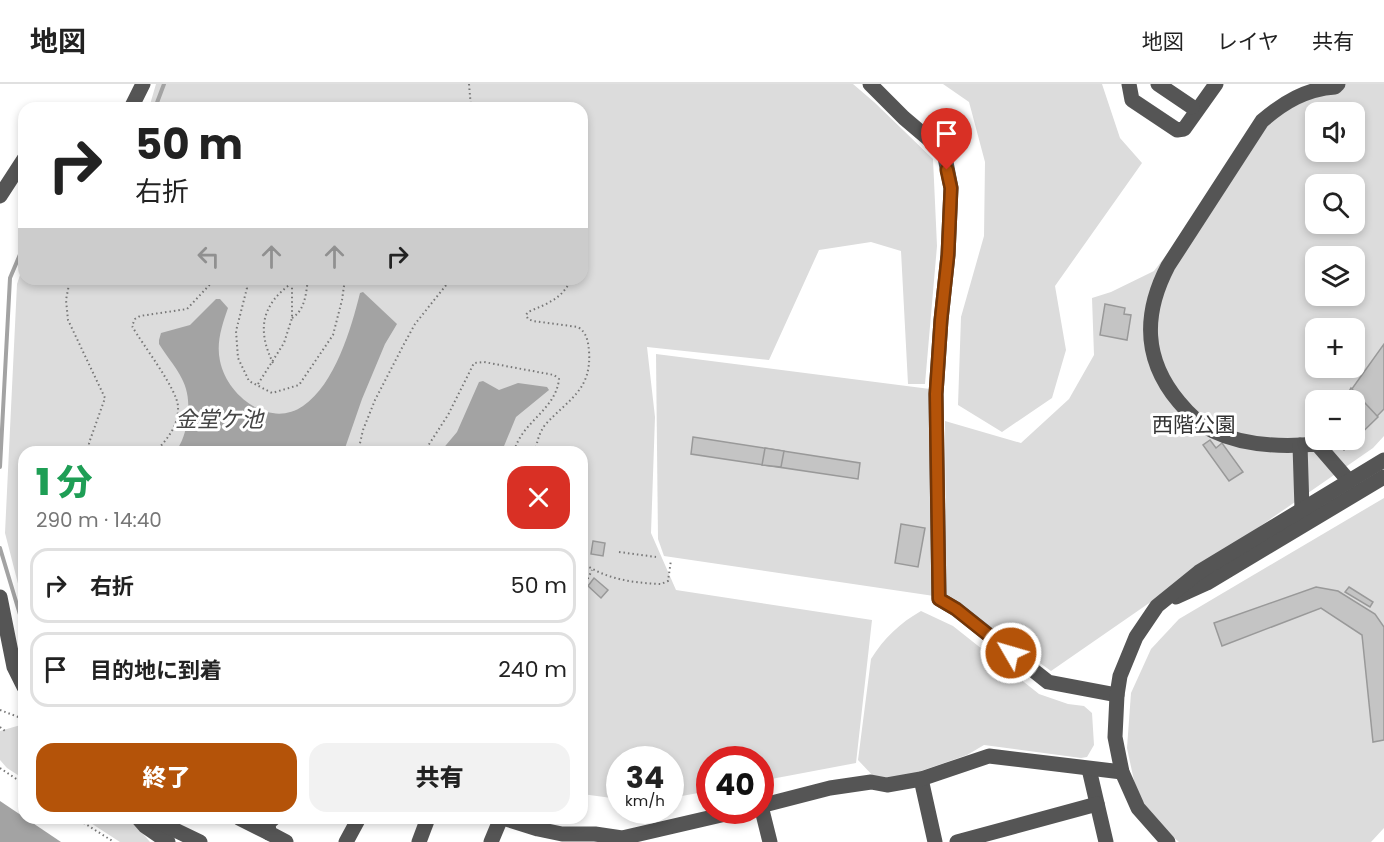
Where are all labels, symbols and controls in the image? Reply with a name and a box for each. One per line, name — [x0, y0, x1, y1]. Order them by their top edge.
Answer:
text: 地図 — [30, 22, 86, 61]
text: 地図 — [1142, 27, 1184, 56]
text: レイヤ — [1217, 27, 1279, 56]
text: 共有 — [1312, 27, 1354, 56]
map controls — [1305, 102, 1365, 450]
button: sound — [1305, 102, 1365, 162]
pin — [921, 108, 972, 170]
text: 50 m — [135, 115, 243, 174]
icon: arrive — [930, 117, 963, 150]
icon: right — [36, 126, 114, 204]
text: 右折 — [135, 173, 189, 210]
button: search — [1305, 174, 1365, 234]
icon: left — [192, 240, 225, 273]
icon: ahead — [255, 240, 288, 273]
icon: ahead — [318, 240, 351, 273]
icon: right — [381, 240, 414, 273]
button: layers — [1305, 246, 1365, 306]
button: + — [1305, 318, 1365, 378]
button: − — [1305, 390, 1365, 450]
water label: 金堂ケ池 — [175, 404, 265, 435]
park label: 西階公園 — [1152, 410, 1236, 439]
text: 1 分 — [36, 457, 93, 508]
button: close — [507, 466, 570, 529]
text: 290 m · 14:40 — [36, 506, 162, 534]
icon: right — [39, 569, 72, 602]
text: 50 m — [511, 570, 567, 601]
text: 右折 — [90, 571, 134, 602]
position arrow — [979, 621, 1043, 685]
icon: arrive — [39, 653, 72, 686]
text: 240 m — [498, 654, 567, 685]
text: 目的地に到着 — [90, 655, 222, 686]
button: 終了 — [36, 743, 297, 812]
button: 共有 — [309, 743, 570, 812]
speed limit sign: 40 — [696, 746, 774, 824]
text: 34 — [626, 756, 664, 799]
text: km/h — [625, 790, 665, 811]

